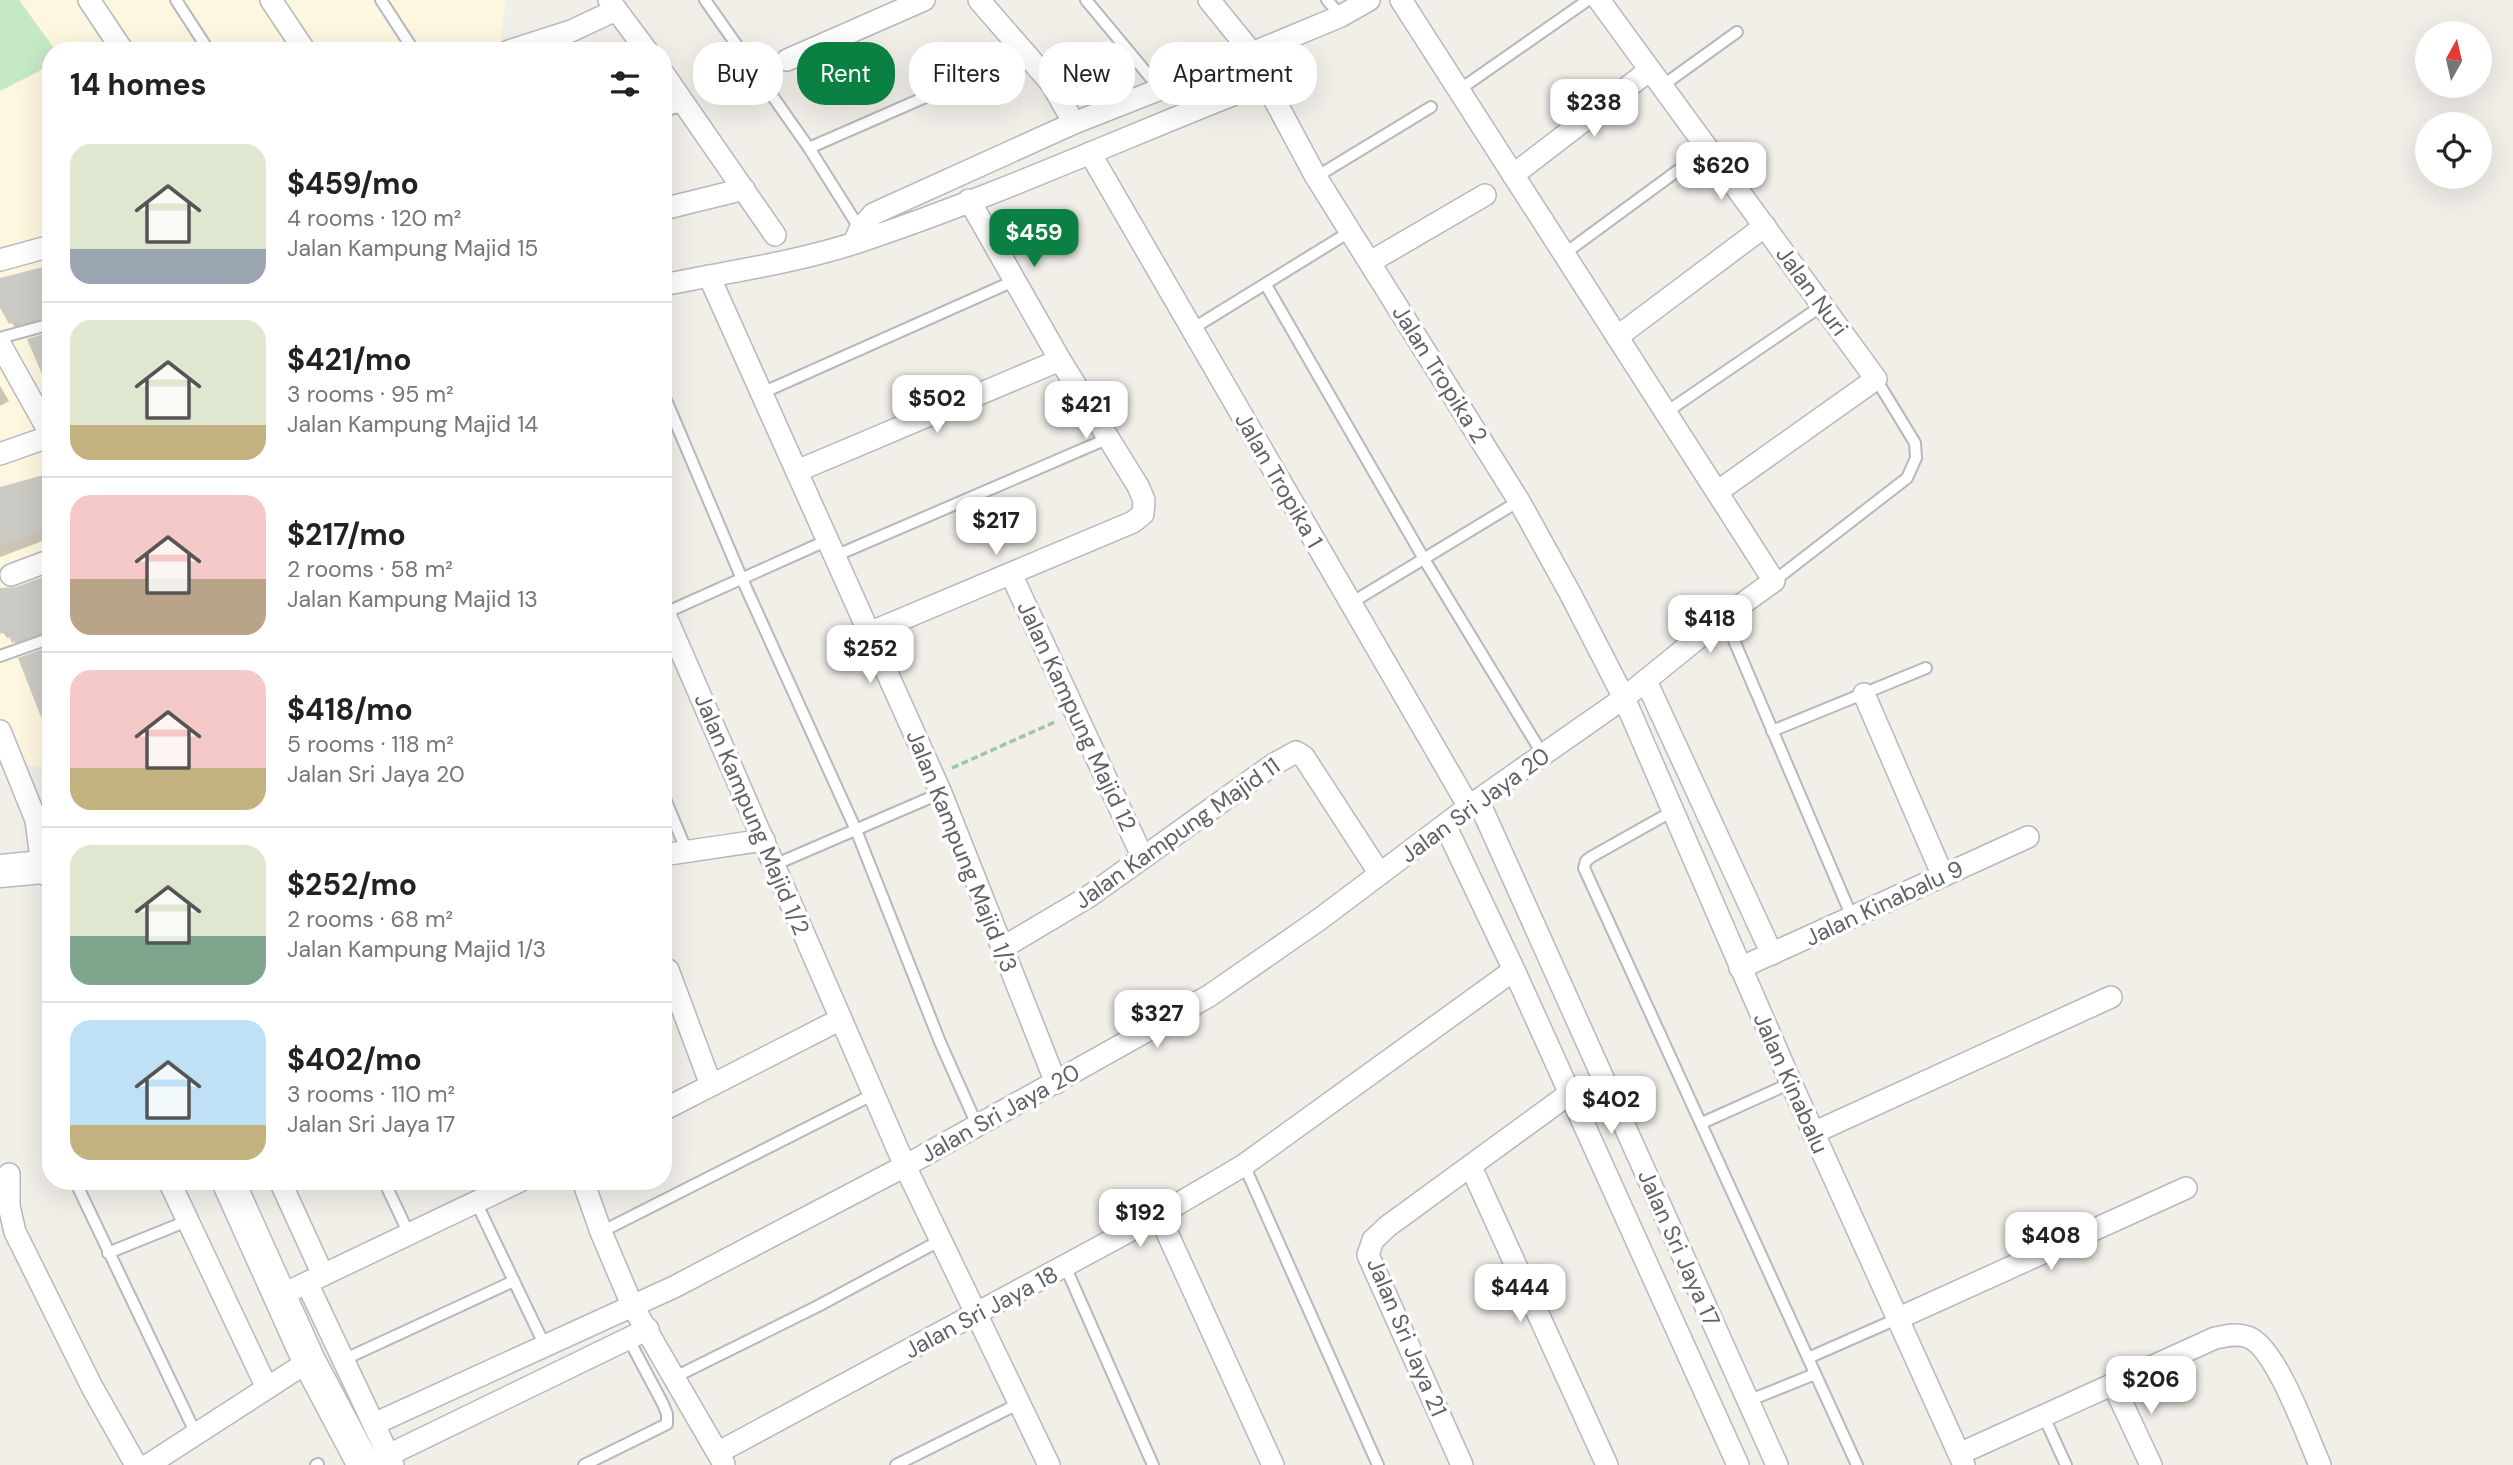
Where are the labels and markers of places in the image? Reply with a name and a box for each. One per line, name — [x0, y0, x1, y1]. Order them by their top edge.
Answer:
pin: $238 — [1553, 80, 1635, 139]
pin: $620 — [1680, 142, 1762, 202]
pin: $459 — [993, 210, 1075, 269]
pin: $502 — [896, 376, 978, 435]
pin: $421 — [1045, 382, 1127, 441]
pin: $217 — [955, 498, 1037, 557]
pin: $418 — [1669, 596, 1751, 655]
pin: $252 — [829, 626, 911, 685]
pin: $327 — [1116, 990, 1198, 1050]
pin: $402 — [1570, 1076, 1652, 1136]
pin: $192 — [1099, 1190, 1181, 1249]
pin: $408 — [2010, 1212, 2092, 1272]
pin: $444 — [1479, 1264, 1561, 1324]
pin: $206 — [2110, 1356, 2192, 1416]

